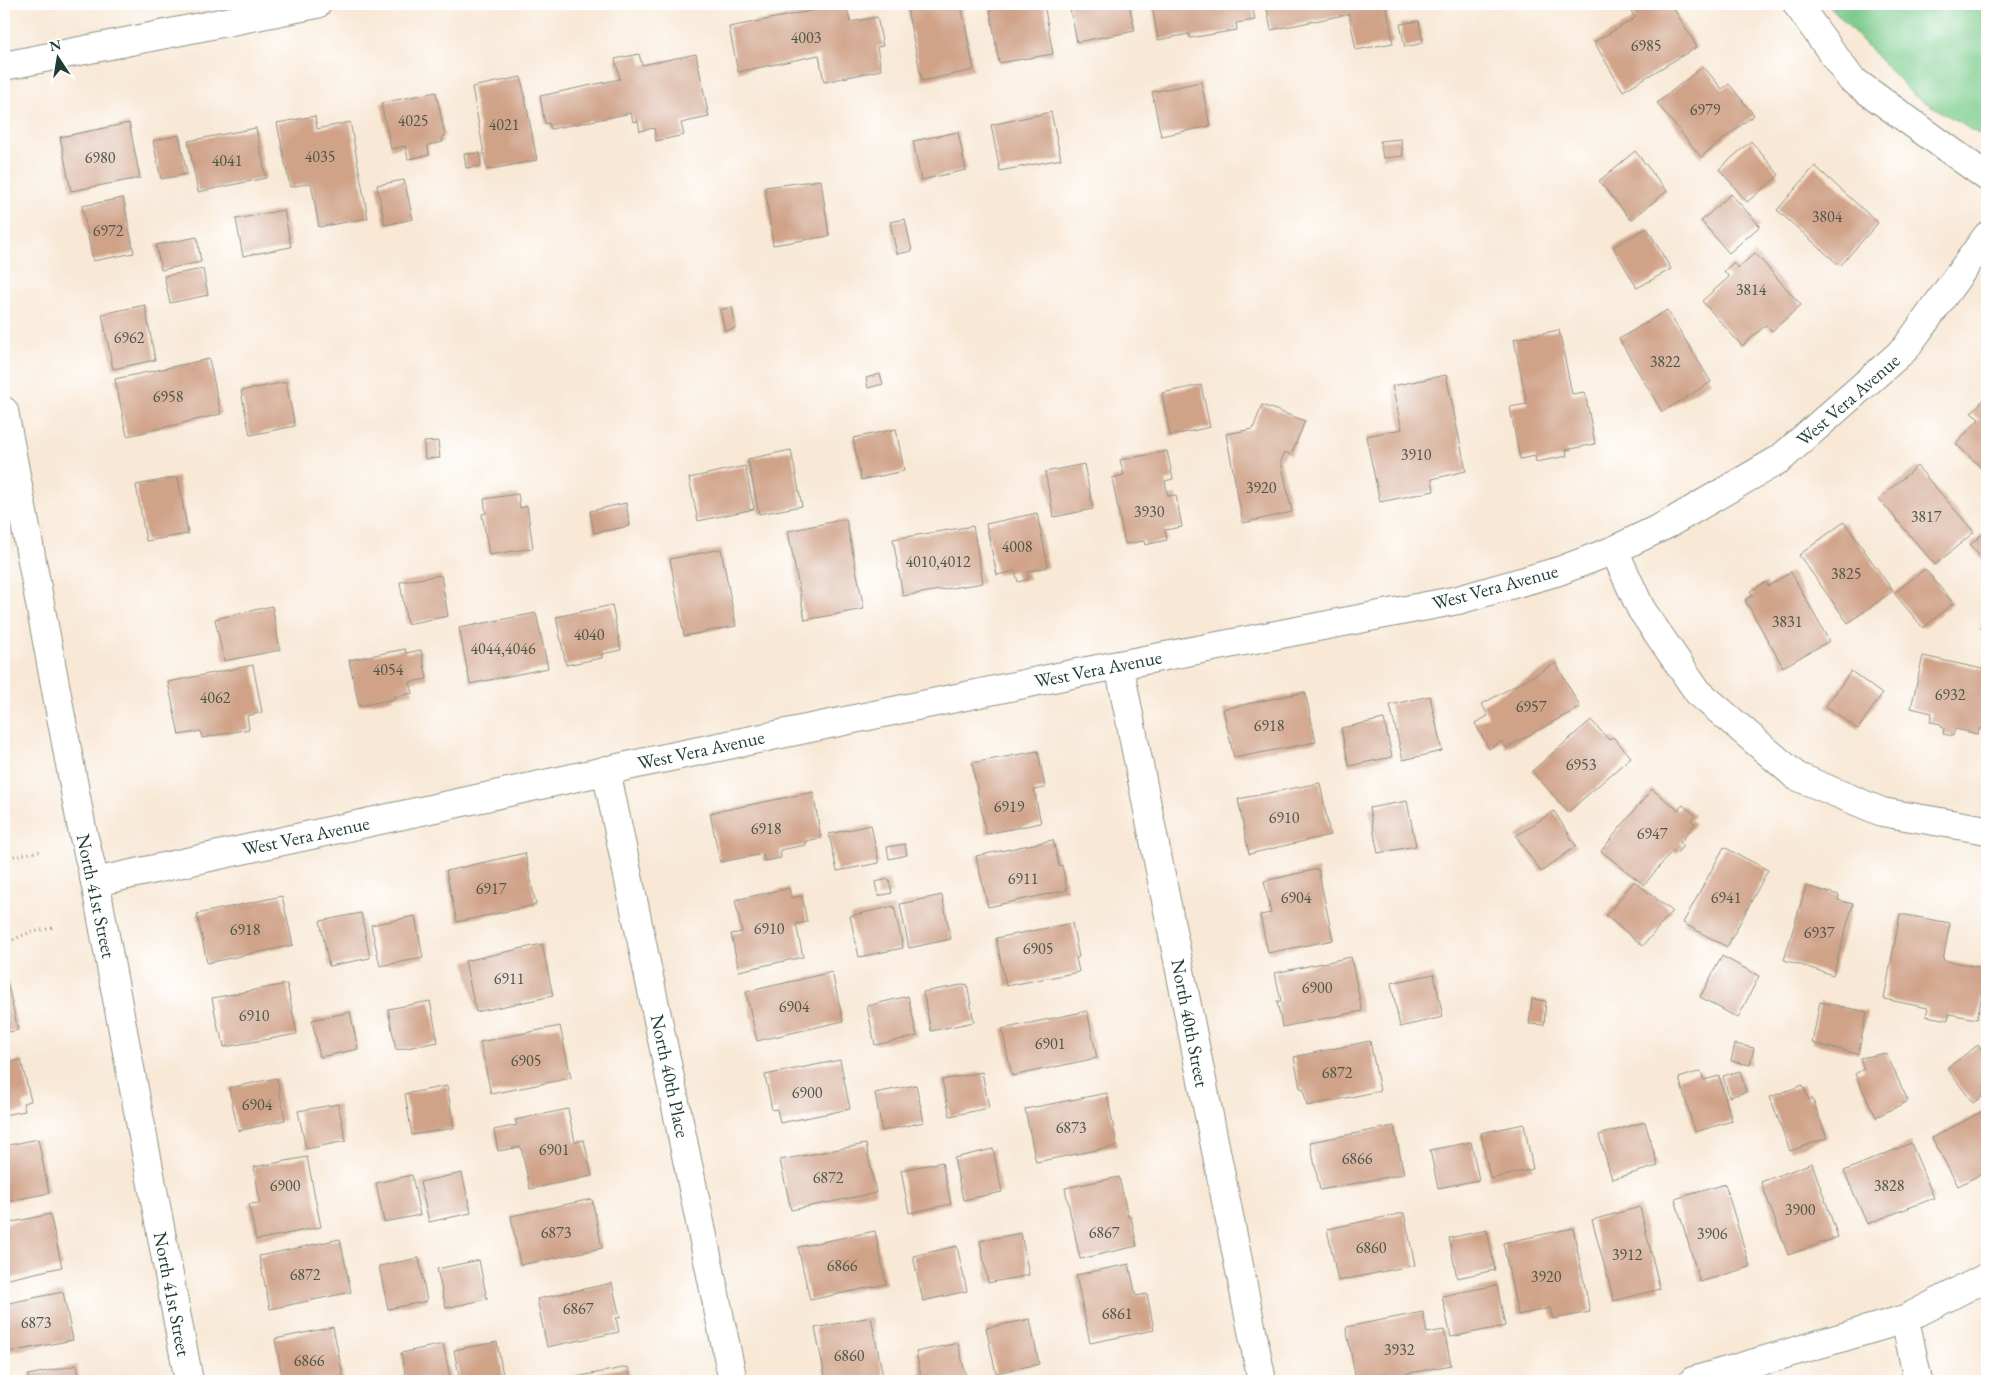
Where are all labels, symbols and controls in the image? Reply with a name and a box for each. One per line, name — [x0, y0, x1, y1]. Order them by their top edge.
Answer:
house number: 4003 — [791, 27, 822, 48]
north arrow — [32, 32, 82, 82]
text: N — [48, 35, 63, 55]
house number: 6985 — [1631, 35, 1661, 56]
house number: 6979 — [1690, 99, 1721, 120]
house number: 4025 — [398, 110, 428, 131]
house number: 4021 — [489, 114, 519, 135]
house number: 4035 — [305, 146, 335, 167]
house number: 6980 — [85, 147, 116, 168]
house number: 4041 — [212, 150, 242, 171]
house number: 3804 — [1812, 206, 1843, 227]
house number: 6972 — [93, 220, 124, 241]
house number: 3814 — [1736, 279, 1767, 300]
house number: 6962 — [114, 327, 145, 348]
street label: West Vera Avenue — [1791, 348, 1905, 452]
house number: 3822 — [1650, 351, 1681, 372]
house number: 6958 — [153, 386, 184, 407]
house number: 3910 — [1401, 444, 1432, 465]
house number: 3920 — [1246, 477, 1277, 498]
house number: 3930 — [1134, 501, 1165, 522]
house number: 3817 — [1911, 506, 1942, 527]
house number: 4008 — [1002, 536, 1033, 557]
house number: 4010,4012 — [905, 551, 971, 572]
street label: West Vera Avenue — [1429, 558, 1561, 616]
house number: 3825 — [1831, 563, 1861, 584]
house number: 3831 — [1772, 611, 1802, 632]
house number: 4040 — [574, 624, 605, 645]
house number: 4044,4046 — [470, 638, 536, 659]
street label: West Vera Avenue — [1032, 644, 1164, 694]
house number: 4054 — [373, 659, 404, 680]
house number: 6932 — [1935, 684, 1966, 705]
house number: 4062 — [200, 687, 231, 708]
house number: 6957 — [1516, 696, 1547, 717]
house number: 6918 — [1254, 715, 1285, 736]
street label: West Vera Avenue — [635, 724, 767, 776]
house number: 6953 — [1566, 754, 1597, 775]
house number: 6919 — [994, 796, 1025, 817]
house number: 6910 — [1269, 807, 1300, 828]
street label: West Vera Avenue — [240, 810, 372, 862]
house number: 6918 — [751, 818, 782, 839]
house number: 6947 — [1637, 823, 1668, 844]
street label: North 41st Street — [71, 832, 121, 960]
house number: 6911 — [1008, 868, 1038, 889]
house number: 6917 — [476, 878, 507, 899]
house number: 6904 — [1281, 887, 1312, 908]
house number: 6941 — [1711, 887, 1741, 908]
house number: 6910 — [754, 918, 785, 939]
house number: 6918 — [230, 919, 261, 940]
house number: 6937 — [1804, 922, 1835, 943]
house number: 6905 — [1023, 938, 1053, 959]
street label: North 40th Street — [1165, 957, 1215, 1089]
house number: 6911 — [494, 968, 524, 989]
house number: 6900 — [1302, 977, 1333, 998]
house number: 6904 — [779, 996, 810, 1017]
house number: 6910 — [239, 1005, 270, 1026]
street label: North 40th Place — [645, 1012, 695, 1140]
house number: 6901 — [1035, 1033, 1065, 1054]
house number: 6905 — [511, 1050, 541, 1071]
house number: 6872 — [1322, 1062, 1353, 1083]
house number: 6900 — [792, 1082, 823, 1103]
house number: 6904 — [242, 1094, 273, 1115]
house number: 6873 — [1056, 1117, 1087, 1138]
house number: 6901 — [539, 1139, 569, 1160]
house number: 6866 — [1342, 1148, 1373, 1169]
house number: 6872 — [813, 1167, 844, 1188]
house number: 6900 — [270, 1175, 301, 1196]
house number: 3828 — [1874, 1175, 1905, 1196]
house number: 3900 — [1785, 1199, 1816, 1220]
house number: 6873 — [541, 1222, 572, 1243]
house number: 6867 — [1089, 1222, 1120, 1243]
house number: 3906 — [1697, 1223, 1728, 1244]
street label: North 41st Street — [148, 1230, 196, 1358]
house number: 6860 — [1356, 1237, 1387, 1258]
house number: 3912 — [1612, 1244, 1643, 1265]
house number: 6866 — [827, 1255, 858, 1276]
house number: 6872 — [290, 1264, 321, 1285]
house number: 3920 — [1531, 1266, 1562, 1287]
house number: 6867 — [563, 1298, 594, 1319]
house number: 6861 — [1102, 1303, 1132, 1324]
house number: 6873 — [21, 1312, 52, 1333]
house number: 3932 — [1384, 1339, 1415, 1360]
house number: 6860 — [834, 1345, 865, 1366]
house number: 6866 — [294, 1350, 325, 1371]

